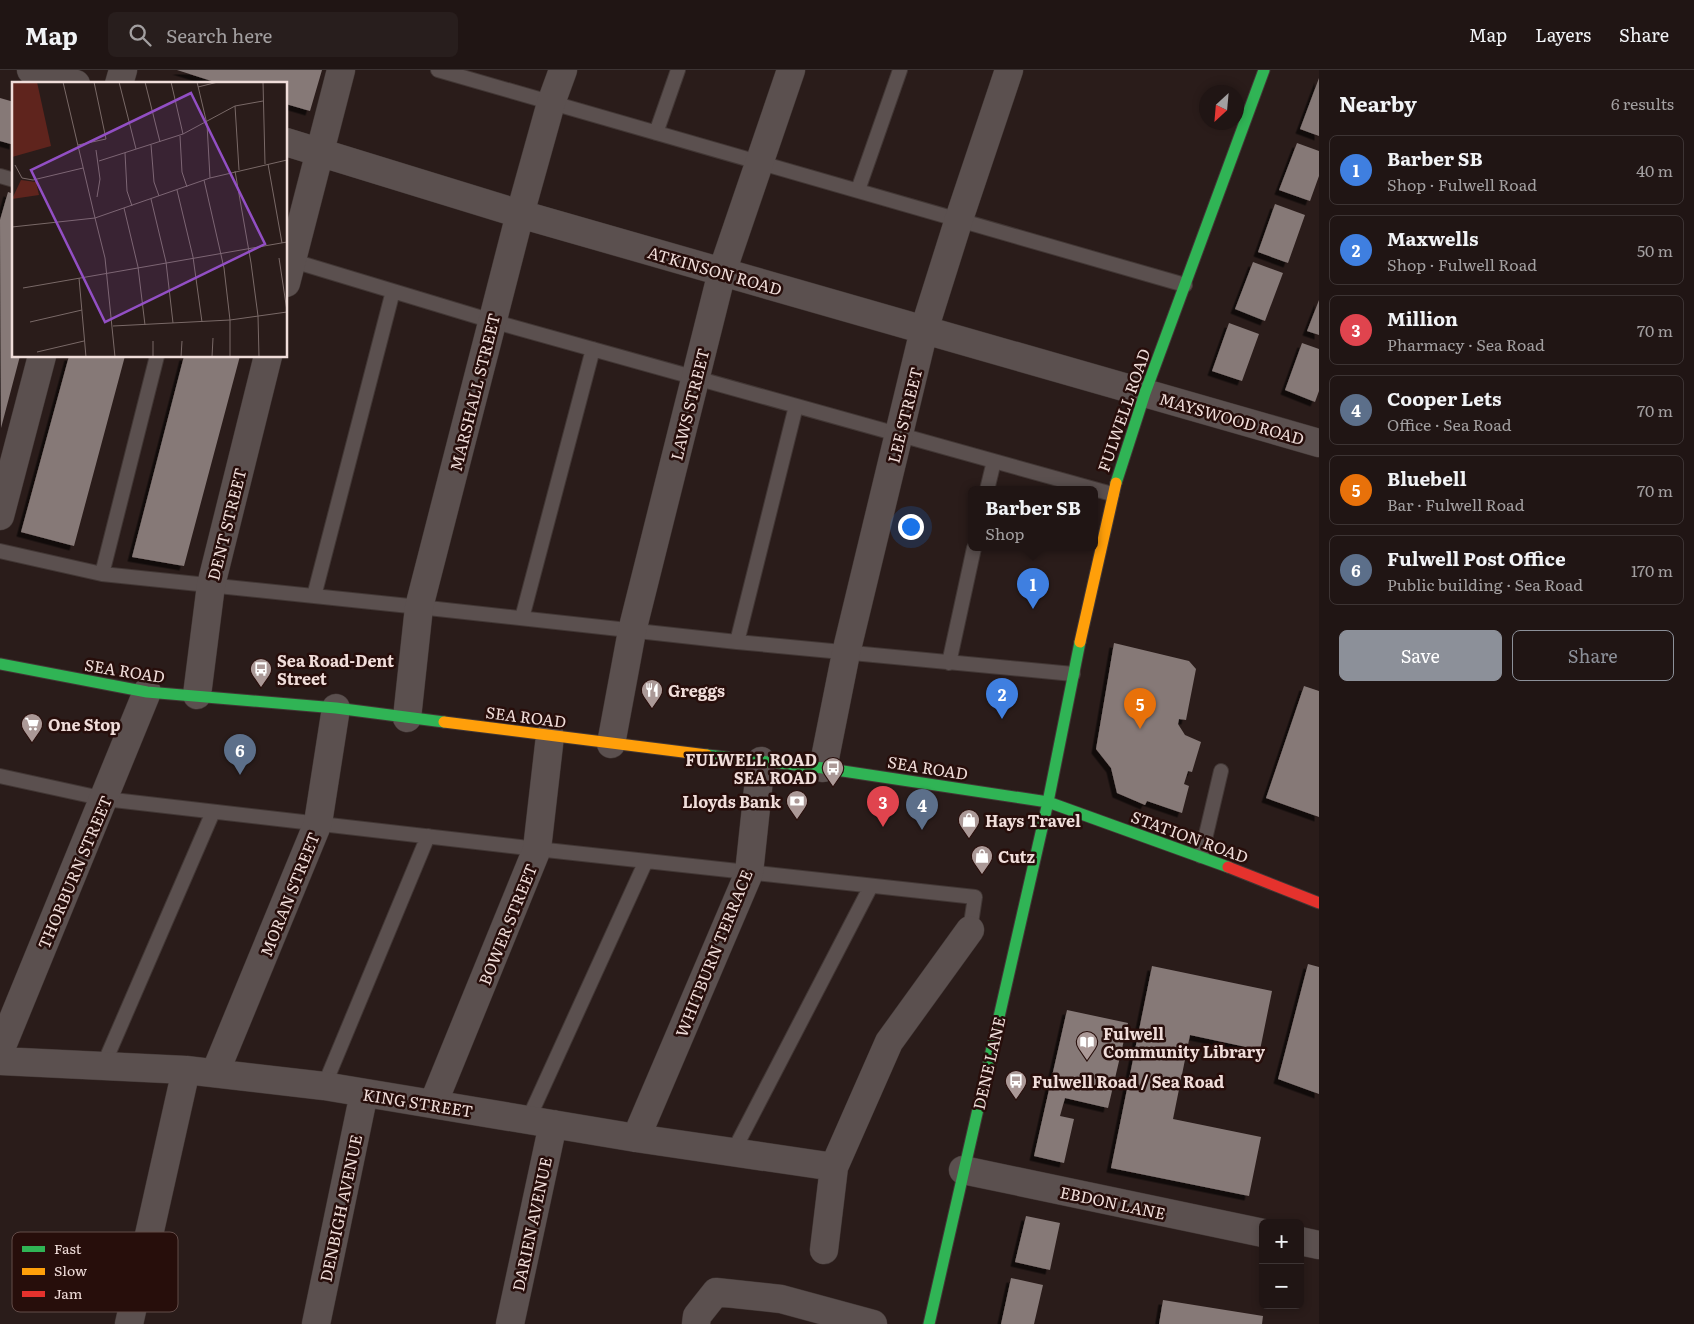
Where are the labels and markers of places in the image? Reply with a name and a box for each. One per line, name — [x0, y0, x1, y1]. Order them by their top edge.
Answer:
pin: 1 — [1017, 568, 1049, 609]
place label: Sea Road-Dent Street — [277, 648, 394, 690]
bus stop icon: Sea Road-Dent Street — [249, 657, 273, 688]
restaurant icon: Greggs — [640, 678, 664, 709]
place label: Greggs — [668, 678, 725, 702]
pin: 2 — [986, 678, 1018, 719]
pin: 5 — [1124, 688, 1156, 729]
supermarket icon: One Stop — [20, 712, 44, 743]
place label: One Stop — [48, 712, 121, 736]
pin: 6 — [224, 734, 256, 775]
place label: FULWELL ROAD SEA ROAD — [685, 747, 817, 789]
bus stop icon: FULWELL ROAD SEA ROAD — [821, 756, 845, 787]
pin: 3 — [867, 786, 899, 827]
place label: Lloyds Bank — [682, 789, 781, 813]
bank icon: Lloyds Bank — [785, 789, 809, 820]
pin: 4 — [906, 789, 938, 830]
shop icon: Hays Travel — [957, 808, 981, 839]
place label: Hays Travel — [985, 808, 1081, 832]
shop icon: Cutz — [970, 844, 994, 875]
place label: Cutz — [998, 844, 1036, 868]
place label: Fulwell Community Library — [1103, 1021, 1265, 1063]
library icon: Fulwell Community Library — [1075, 1030, 1099, 1061]
bus stop icon: Fulwell Road / Sea Road — [1004, 1069, 1028, 1100]
place label: Fulwell Road / Sea Road — [1032, 1069, 1225, 1093]

